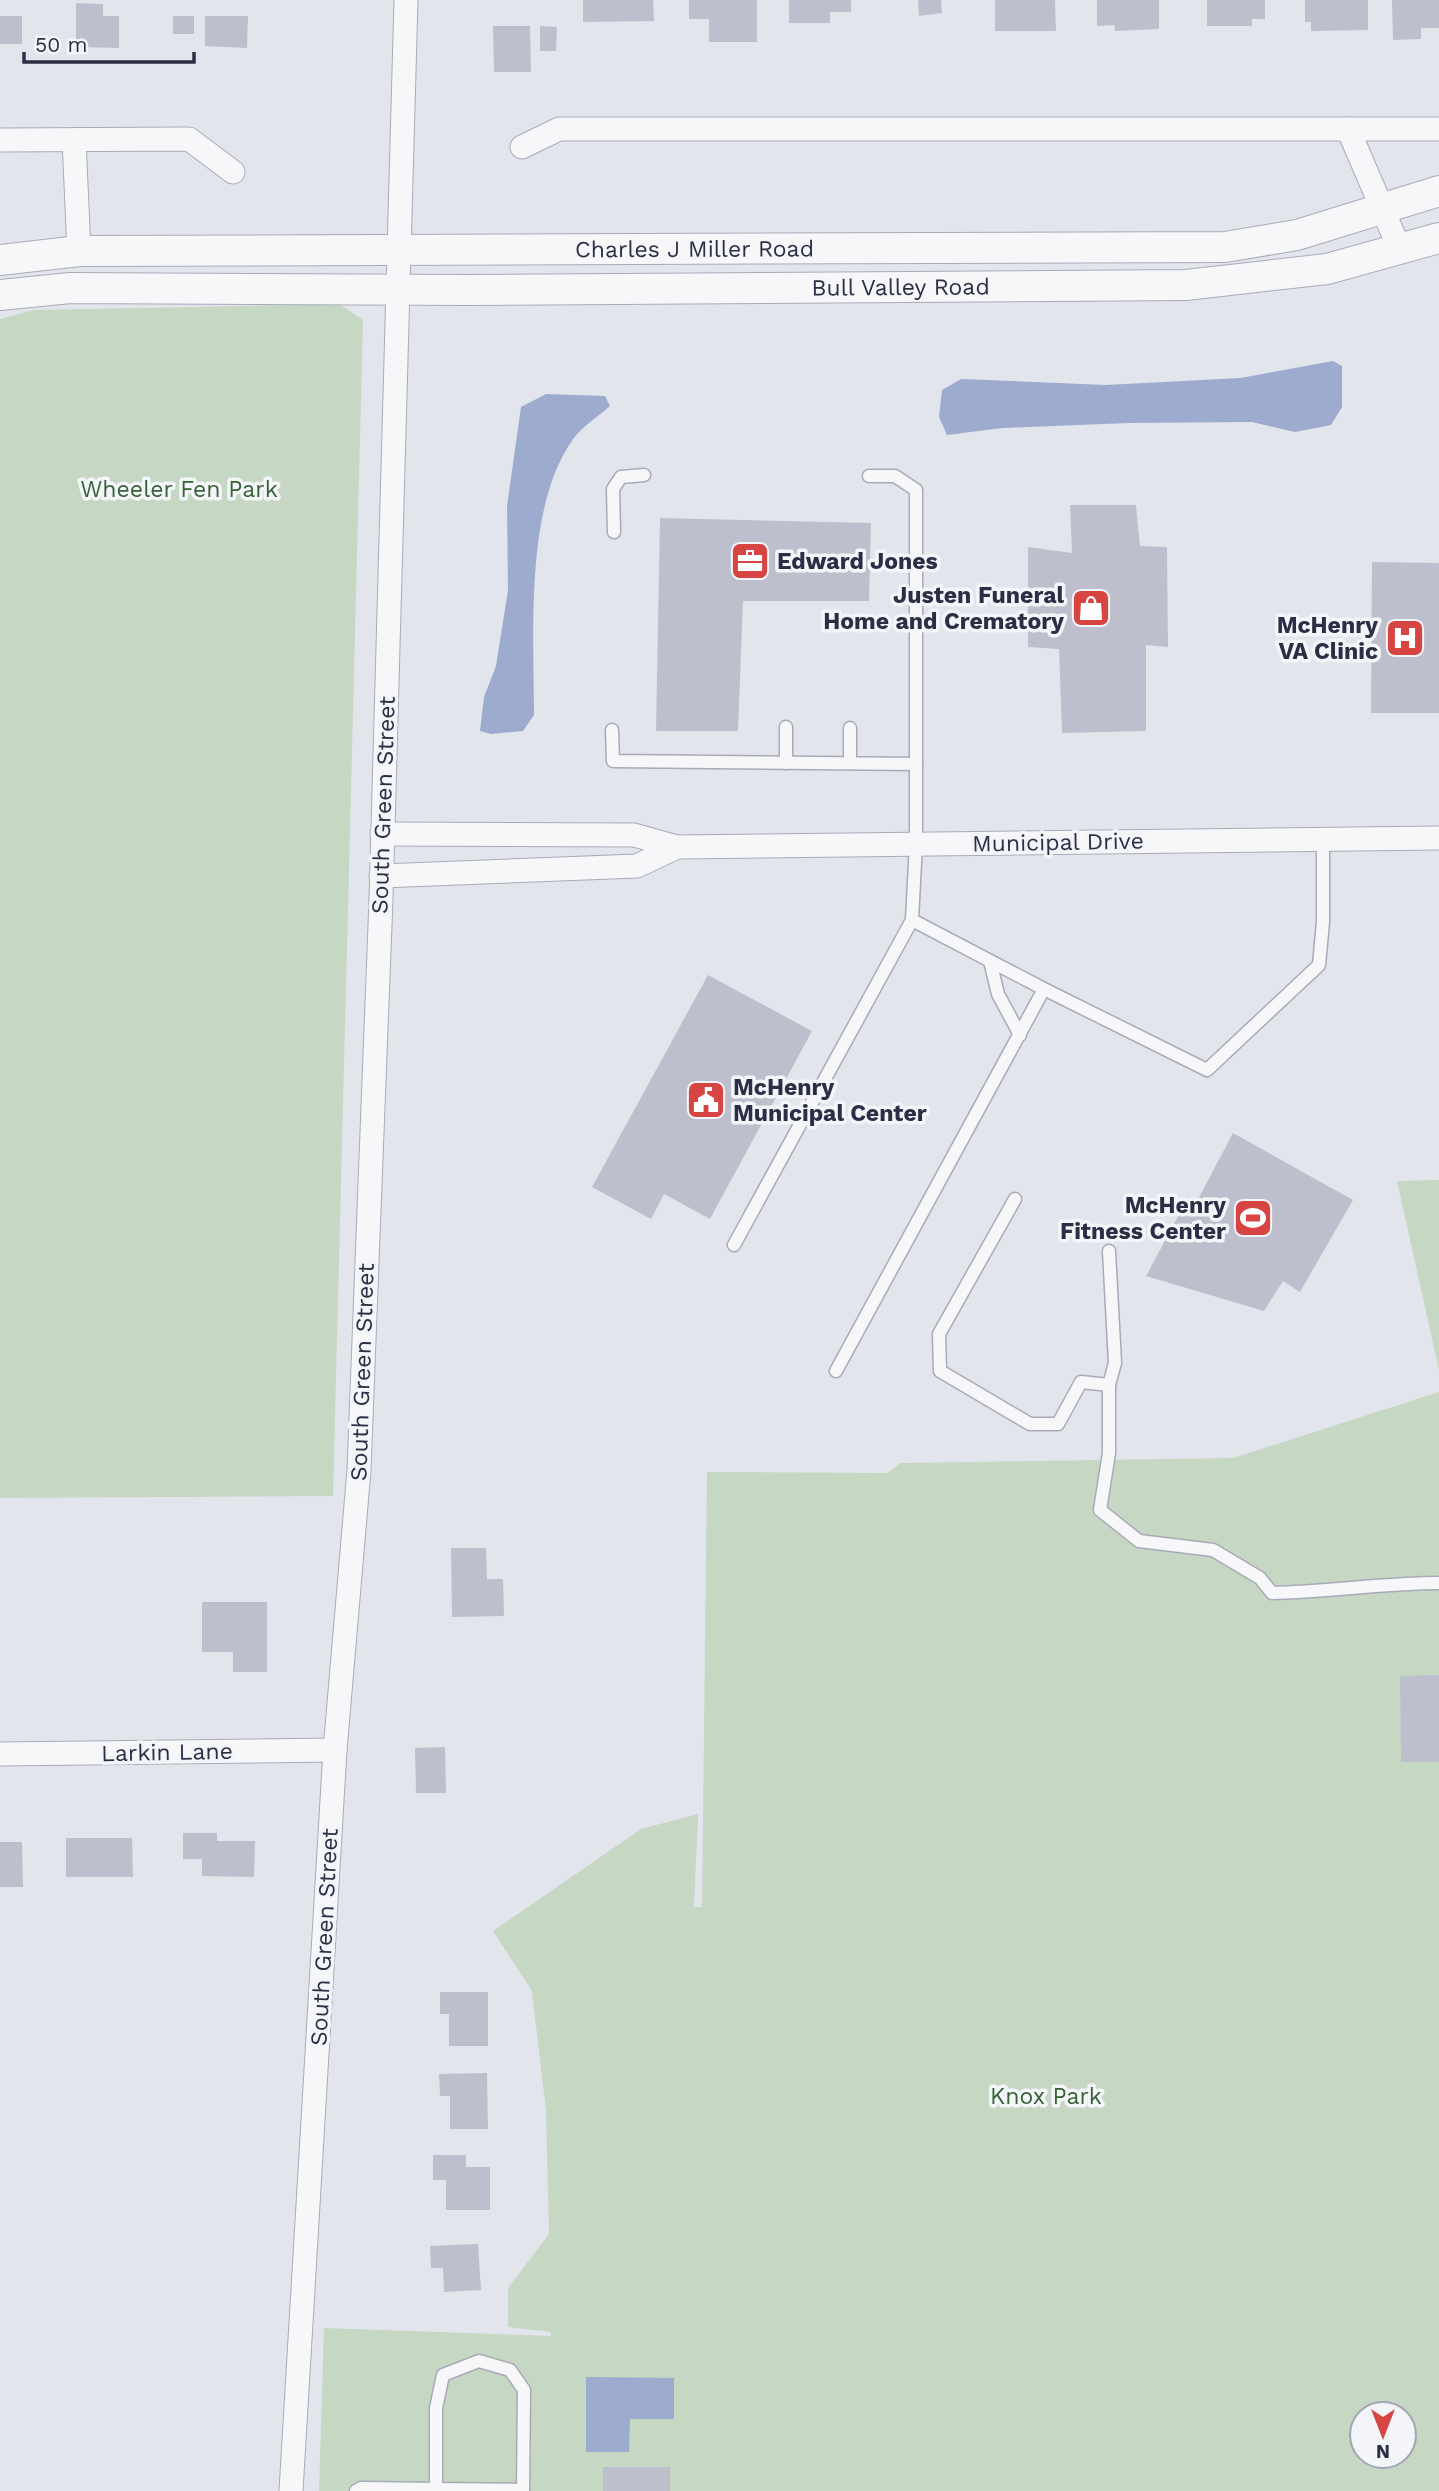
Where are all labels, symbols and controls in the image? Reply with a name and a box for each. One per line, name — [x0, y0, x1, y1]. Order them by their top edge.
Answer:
scale bar — [24, 21, 194, 65]
text: 50 m — [35, 32, 87, 57]
street label: Charles J Miller Road — [575, 235, 814, 263]
street label: Bull Valley Road — [811, 273, 990, 302]
park label: Wheeler Fen Park — [80, 476, 278, 503]
office icon: Edward Jones — [729, 540, 771, 582]
place label: Edward Jones — [777, 548, 938, 575]
place label: Justen Funeral Home and Crematory — [823, 582, 1064, 635]
shop icon: Justen Funeral Home and Crematory — [1070, 587, 1112, 629]
place label: McHenry VA Clinic — [1277, 612, 1378, 665]
hospital icon: McHenry VA Clinic — [1384, 617, 1426, 659]
street label: South Green Street — [366, 695, 401, 914]
street label: Municipal Drive — [972, 828, 1144, 857]
place label: McHenry Municipal Center — [733, 1074, 927, 1127]
public building icon: McHenry Municipal Center — [685, 1079, 727, 1121]
place label: McHenry Fitness Center — [1060, 1192, 1226, 1245]
sports icon: McHenry Fitness Center — [1232, 1197, 1274, 1239]
street label: South Green Street — [345, 1262, 380, 1481]
street label: Larkin Lane — [101, 1738, 233, 1767]
street label: South Green Street — [305, 1827, 344, 2047]
park label: Knox Park — [990, 2083, 1102, 2110]
north arrow — [1348, 2400, 1418, 2470]
text: N — [1376, 2440, 1390, 2463]

